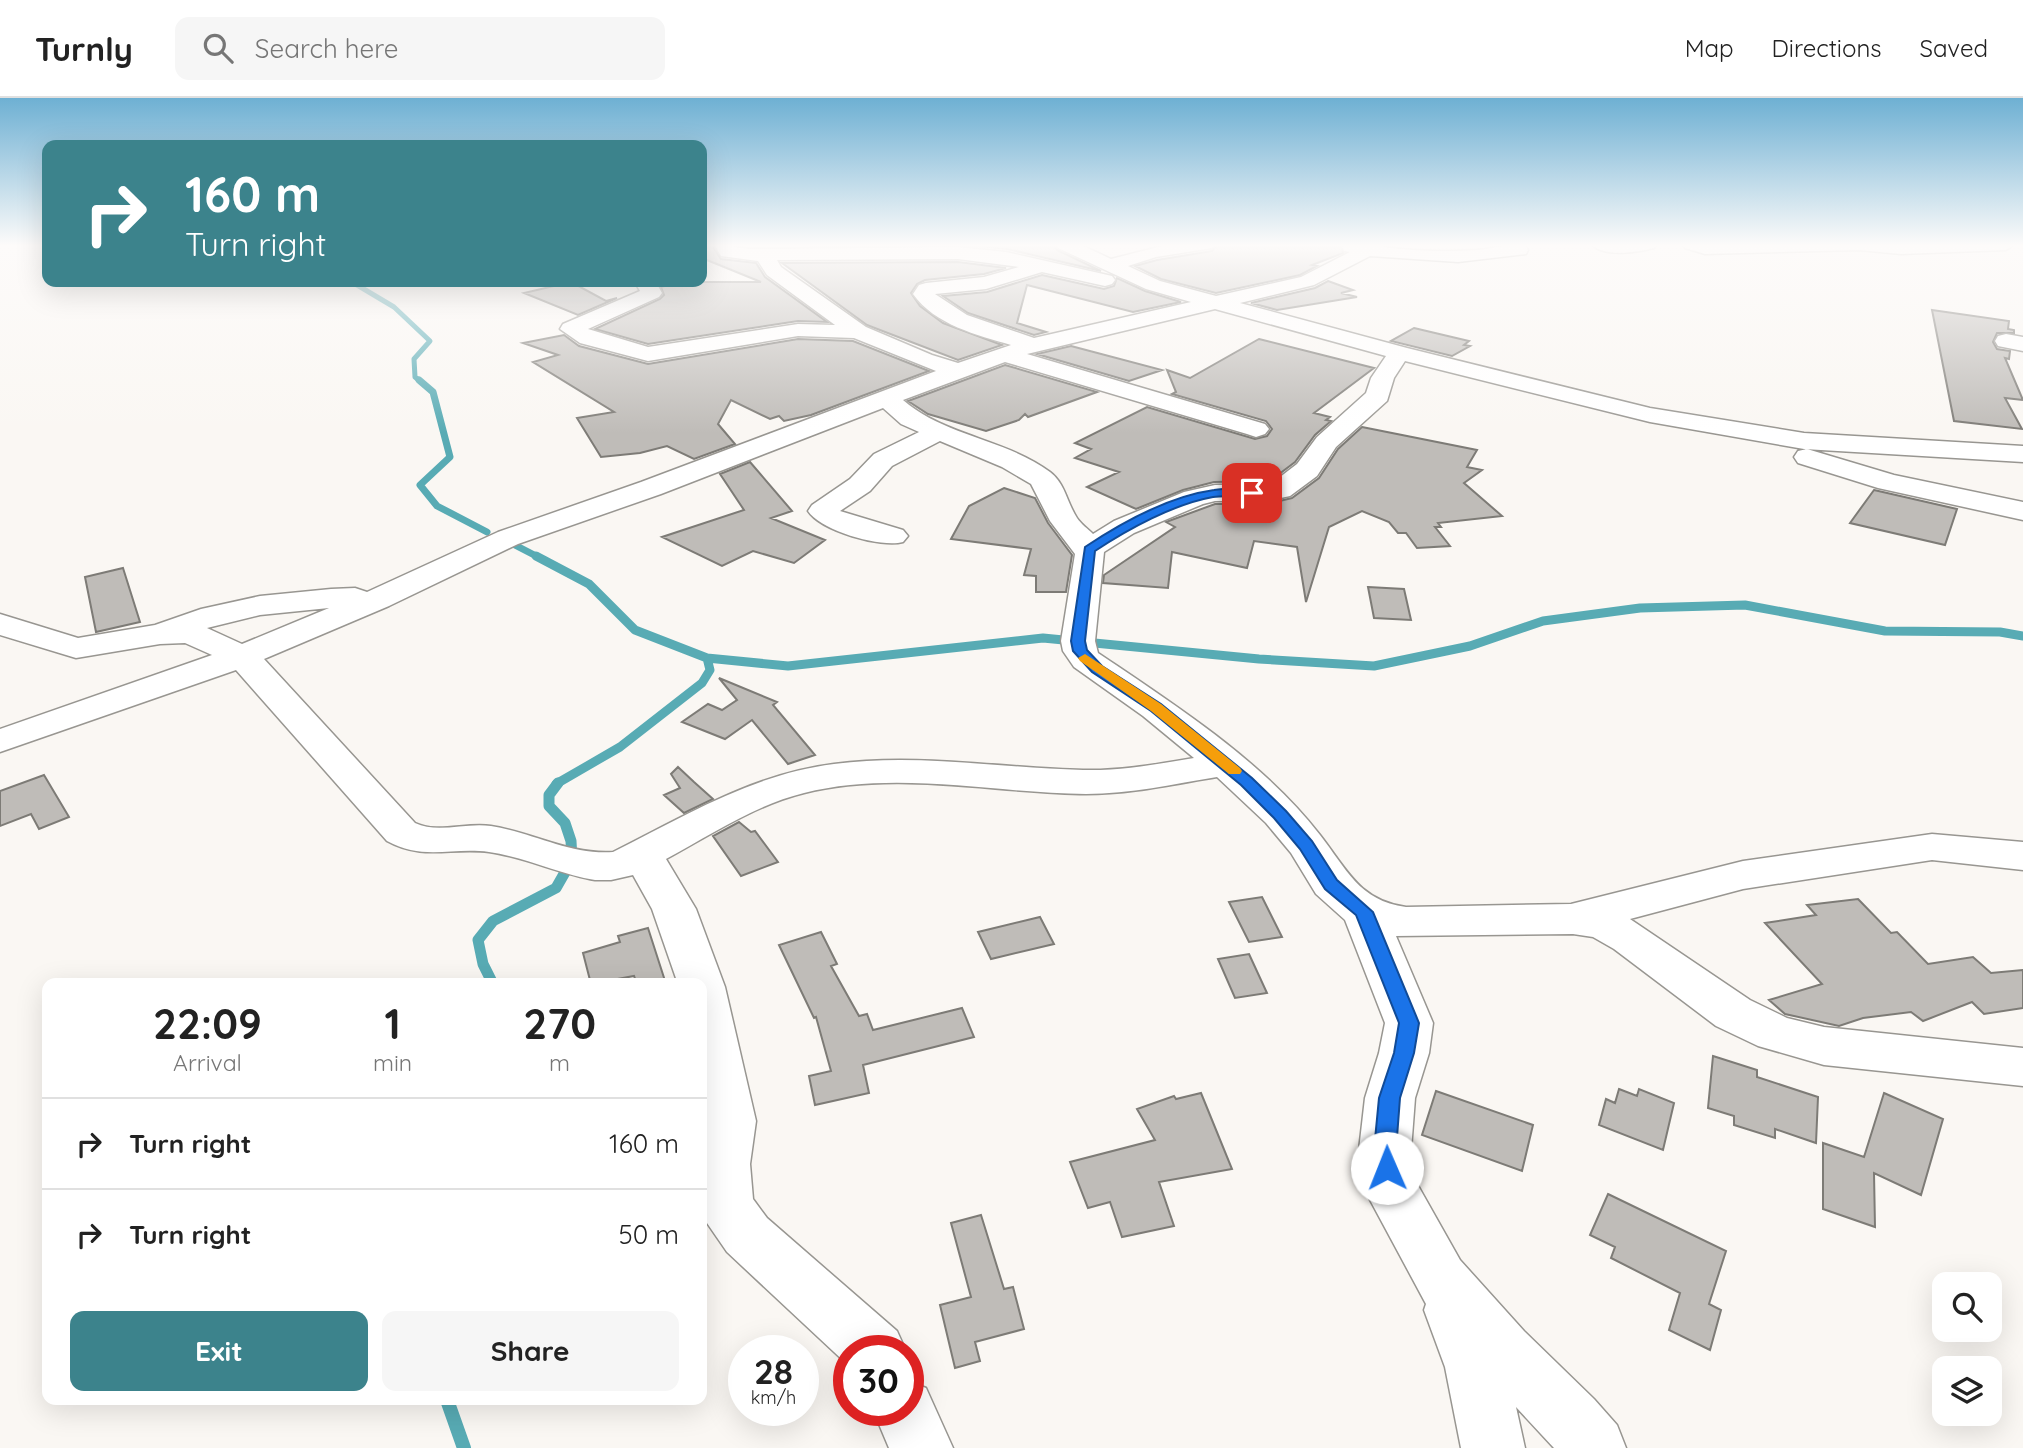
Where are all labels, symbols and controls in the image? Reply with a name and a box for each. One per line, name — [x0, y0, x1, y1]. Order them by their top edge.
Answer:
search box — [175, 17, 665, 80]
text: Turnly — [35, 28, 133, 69]
icon: search — [199, 29, 237, 67]
text: Search here — [255, 32, 398, 65]
text: Map — [1685, 33, 1734, 63]
text: Directions — [1772, 33, 1882, 63]
text: Saved — [1920, 33, 1988, 63]
text: 160 m — [185, 163, 320, 224]
icon: right — [70, 168, 161, 259]
text: Turn right — [185, 224, 326, 264]
pin — [1222, 463, 1282, 523]
icon: arrive — [1233, 474, 1271, 512]
text: 22:09 — [153, 997, 262, 1050]
text: 1 — [384, 997, 401, 1050]
text: 270 — [523, 997, 596, 1050]
text: Arrival — [173, 1048, 242, 1077]
text: min — [373, 1048, 412, 1077]
text: m — [549, 1048, 570, 1077]
icon: right — [70, 1125, 108, 1163]
text: Turn right — [129, 1127, 251, 1160]
text: 160 m — [609, 1127, 679, 1160]
position arrow — [1350, 1131, 1424, 1205]
icon: right — [70, 1216, 108, 1254]
text: Turn right — [129, 1218, 251, 1251]
text: 50 m — [619, 1218, 679, 1251]
map controls — [1932, 1272, 2002, 1426]
button: search — [1932, 1272, 2002, 1342]
button: Exit — [70, 1311, 368, 1391]
button: Share — [382, 1311, 679, 1391]
speed limit sign: 30 — [833, 1335, 924, 1426]
text: 28 — [754, 1349, 793, 1393]
button: layers — [1932, 1356, 2002, 1426]
text: km/h — [751, 1386, 796, 1409]

